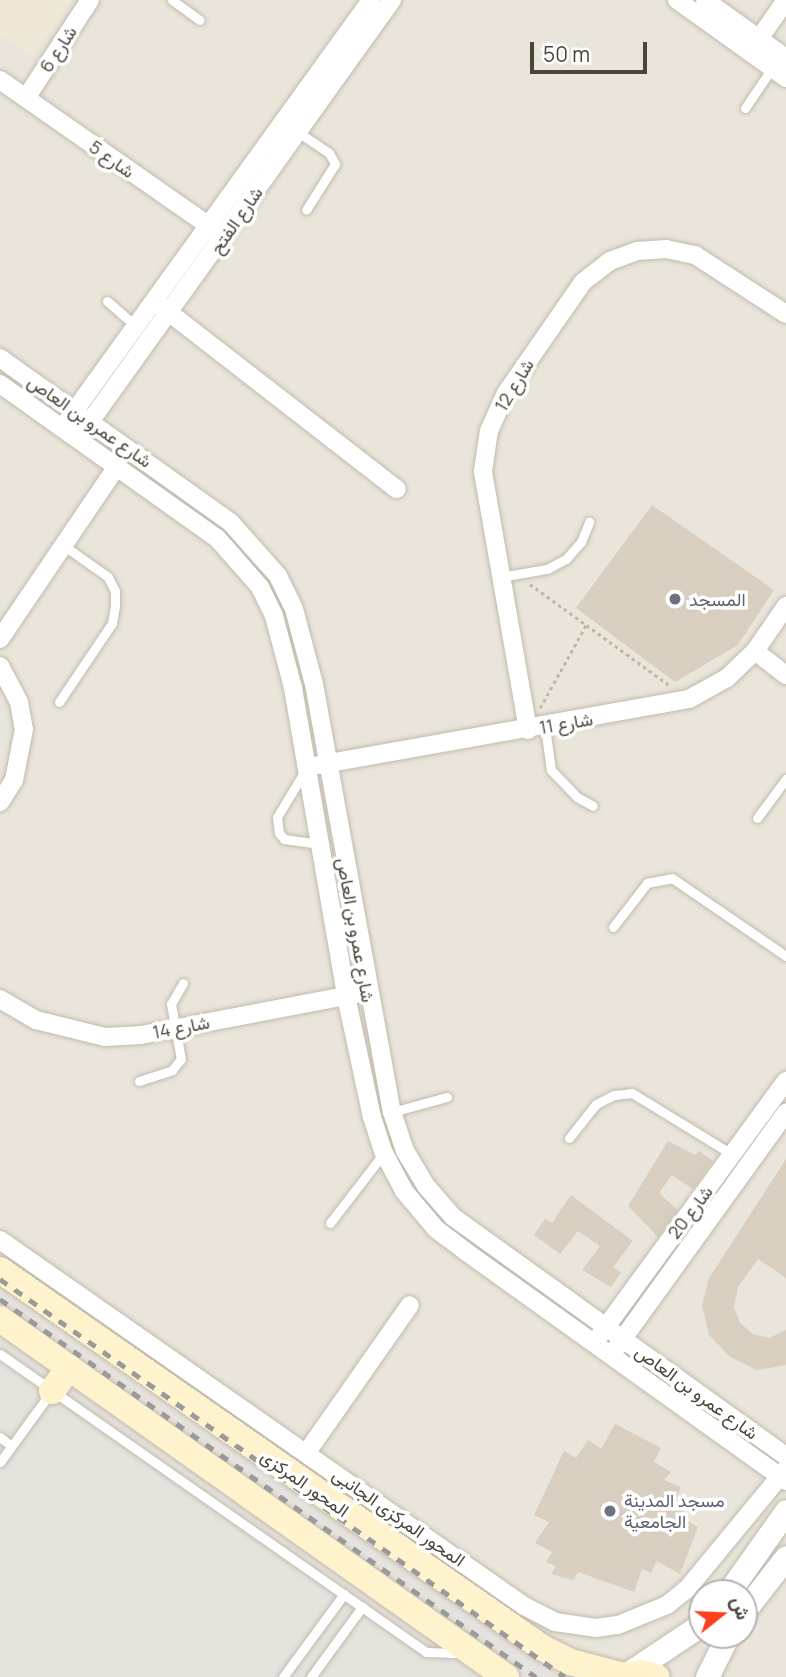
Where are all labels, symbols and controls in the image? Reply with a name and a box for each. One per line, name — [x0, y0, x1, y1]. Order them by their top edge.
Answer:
street label: شارع 6 — [35, 22, 81, 76]
scale bar — [534, 28, 651, 72]
text: 50 m — [543, 40, 590, 68]
street label: شارع 5 — [85, 136, 139, 182]
street label: شارع الفتح — [205, 182, 267, 258]
street label: شارع 12 — [490, 355, 538, 415]
street label: شارع عمرو بن العاص — [24, 370, 156, 472]
place label: المسجد — [689, 588, 746, 610]
marker: المسجد — [667, 591, 683, 607]
street label: شارع 11 — [538, 708, 594, 738]
street label: شارع عمرو بن العاص — [333, 856, 379, 1004]
street label: شارع 14 — [151, 1011, 211, 1043]
street label: شارع 20 — [663, 1181, 717, 1243]
street label: شارع عمرو بن العاص — [631, 1340, 763, 1444]
street label: المحور المركزى — [257, 1445, 353, 1521]
street label: المحور المركزى الجانبى — [329, 1463, 469, 1571]
place label: مسجد المدينة الجامعية — [624, 1490, 724, 1532]
marker: مسجد المدينة الجامعية — [602, 1503, 618, 1519]
north arrow — [688, 1579, 758, 1649]
text: ش — [725, 1593, 757, 1623]

